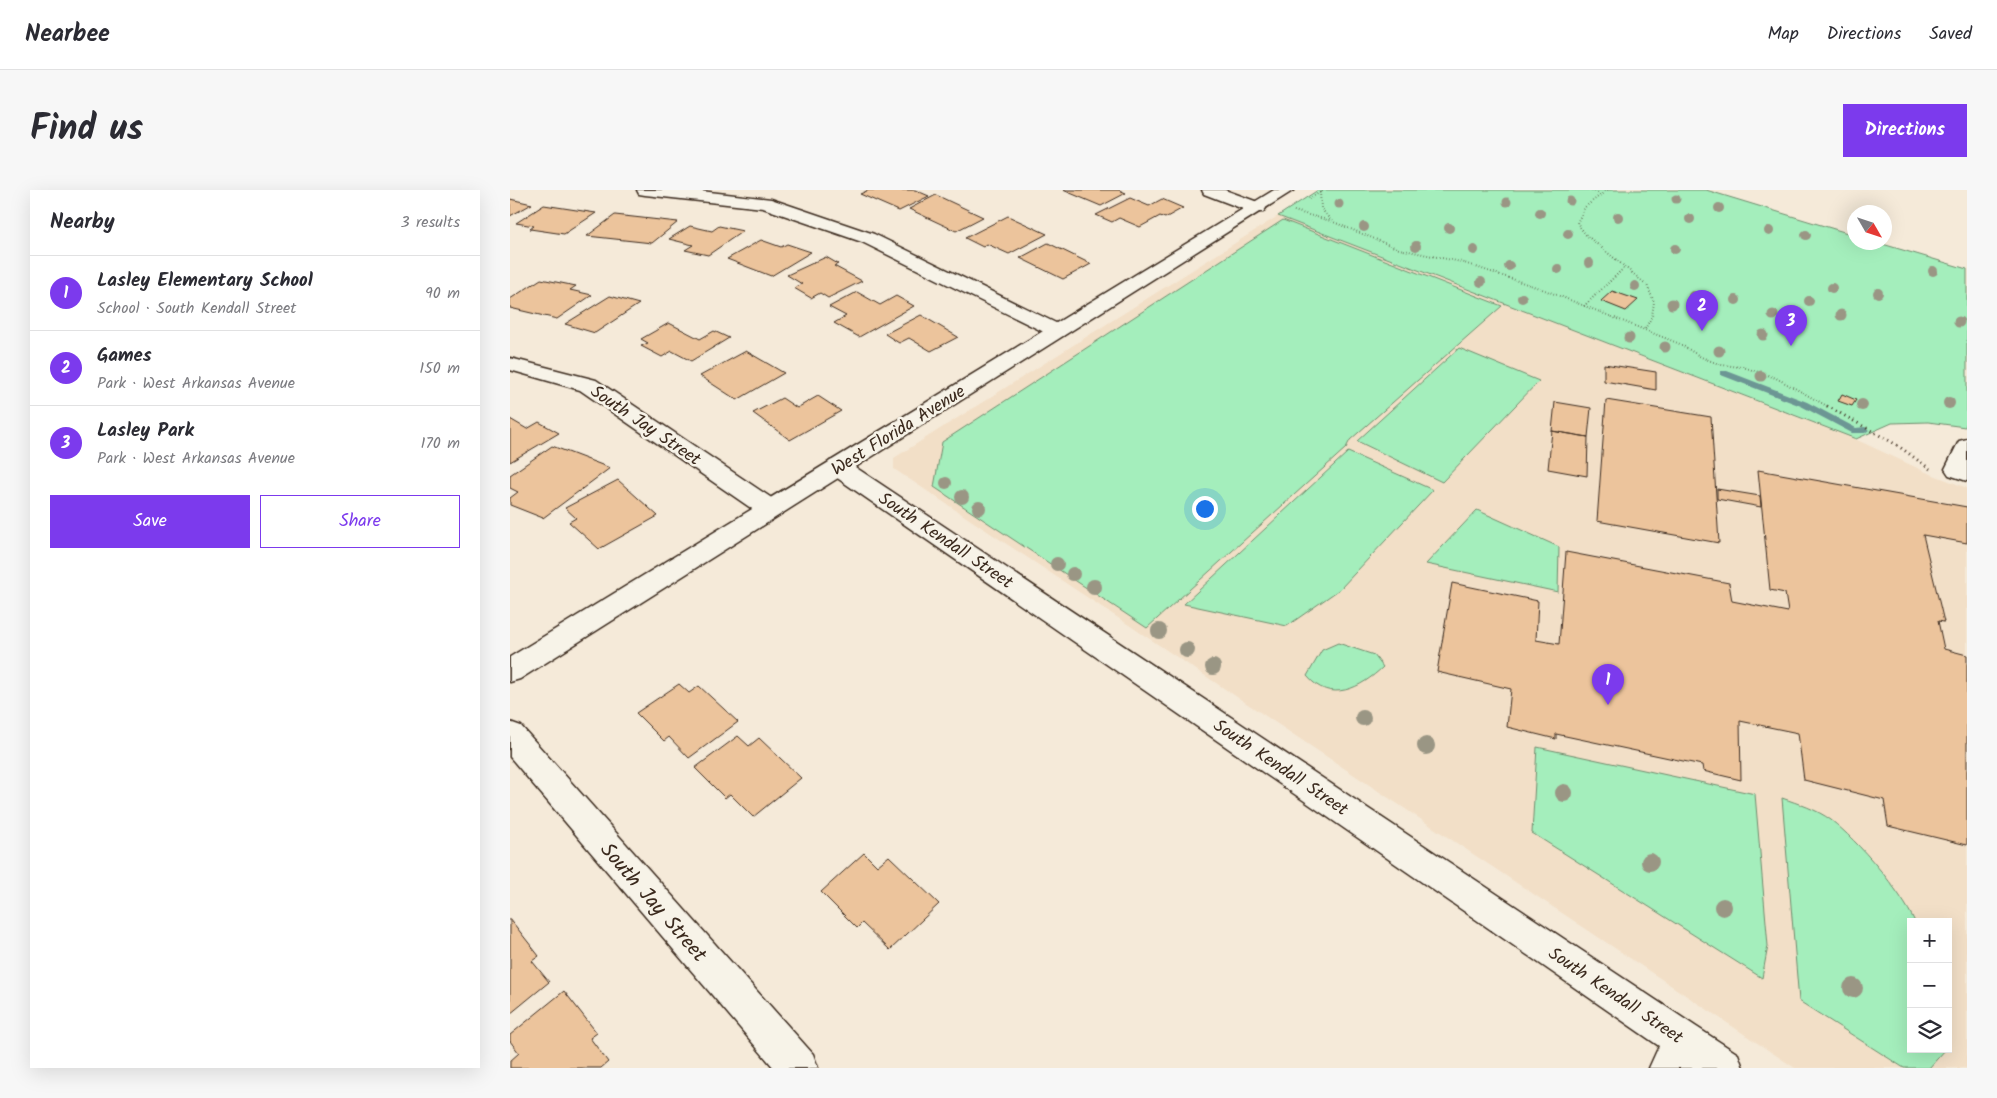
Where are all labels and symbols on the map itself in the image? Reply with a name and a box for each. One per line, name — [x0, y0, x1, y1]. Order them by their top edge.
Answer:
north arrow — [1847, 205, 1892, 250]
pin: 2 — [1686, 290, 1718, 331]
pin: 3 — [1775, 305, 1807, 346]
street label: South Jay Street — [584, 378, 707, 475]
street label: West Florida Avenue — [826, 378, 972, 484]
street label: South Kendall Street — [872, 485, 1019, 598]
your location — [1192, 496, 1218, 522]
pin: 1 — [1592, 664, 1624, 705]
street label: South Kendall Street — [1207, 712, 1354, 825]
street label: South Jay Street — [591, 836, 715, 971]
street label: South Kendall Street — [1542, 940, 1689, 1053]

